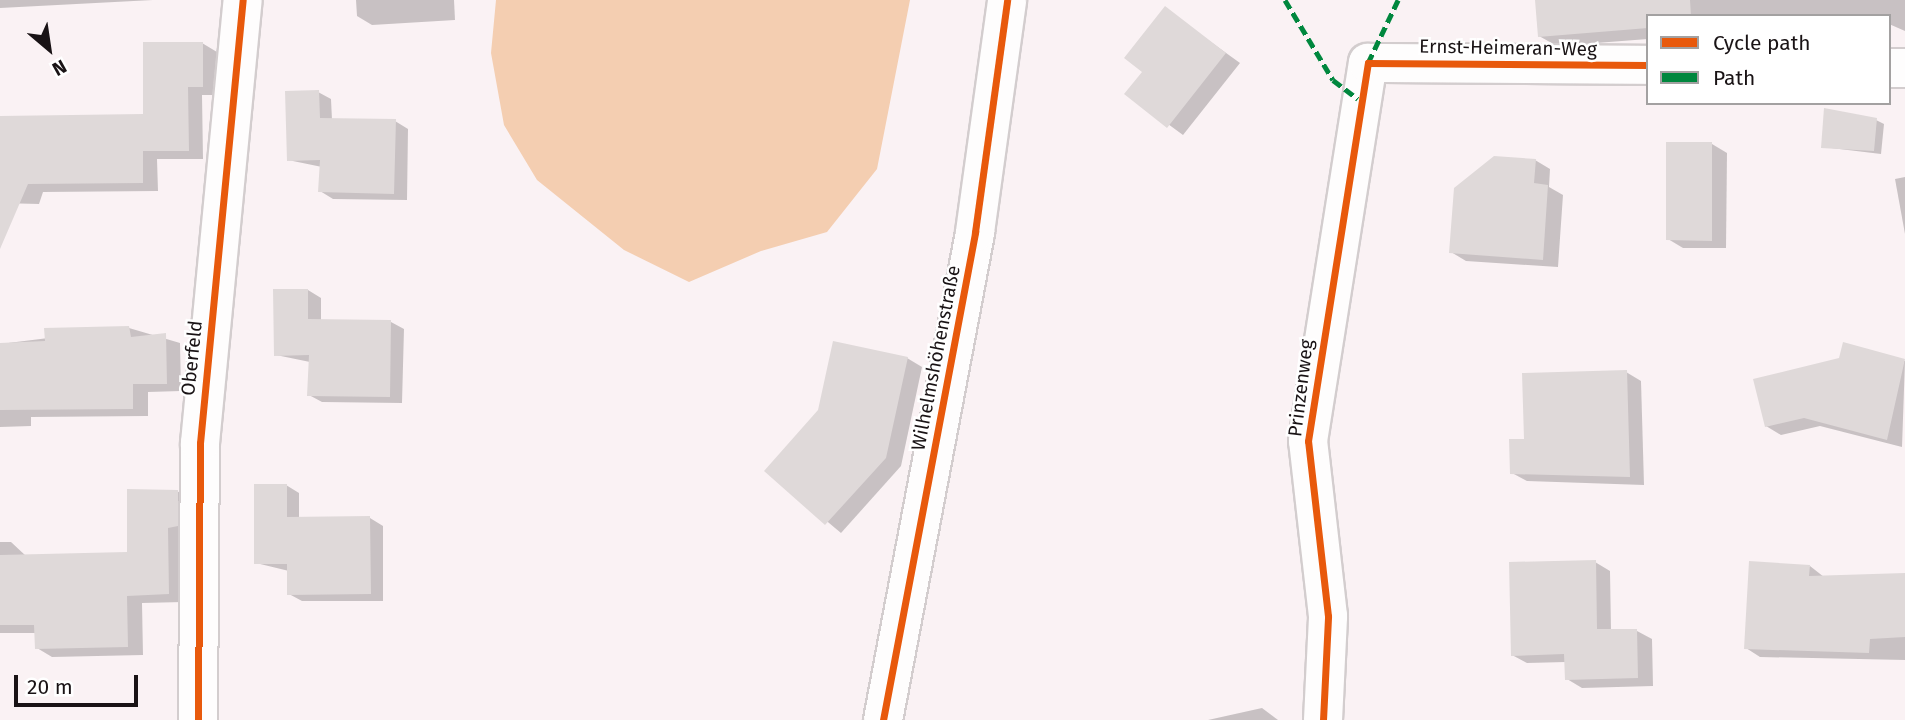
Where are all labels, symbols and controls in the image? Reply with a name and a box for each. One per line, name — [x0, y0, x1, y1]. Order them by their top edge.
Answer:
north arrow — [14, 14, 84, 84]
legend — [1646, 14, 1891, 105]
text: Cycle path — [1713, 30, 1811, 56]
street label: Ernst-Heimeran-Weg — [1419, 35, 1597, 61]
text: N — [48, 55, 71, 81]
text: Path — [1713, 65, 1755, 91]
street label: Wilhelmshöhenstraße — [907, 264, 965, 452]
street label: Oberfeld — [177, 319, 207, 397]
street label: Prinzenweg — [1284, 338, 1318, 438]
scale bar — [18, 660, 142, 704]
text: 20 m — [27, 674, 73, 700]

